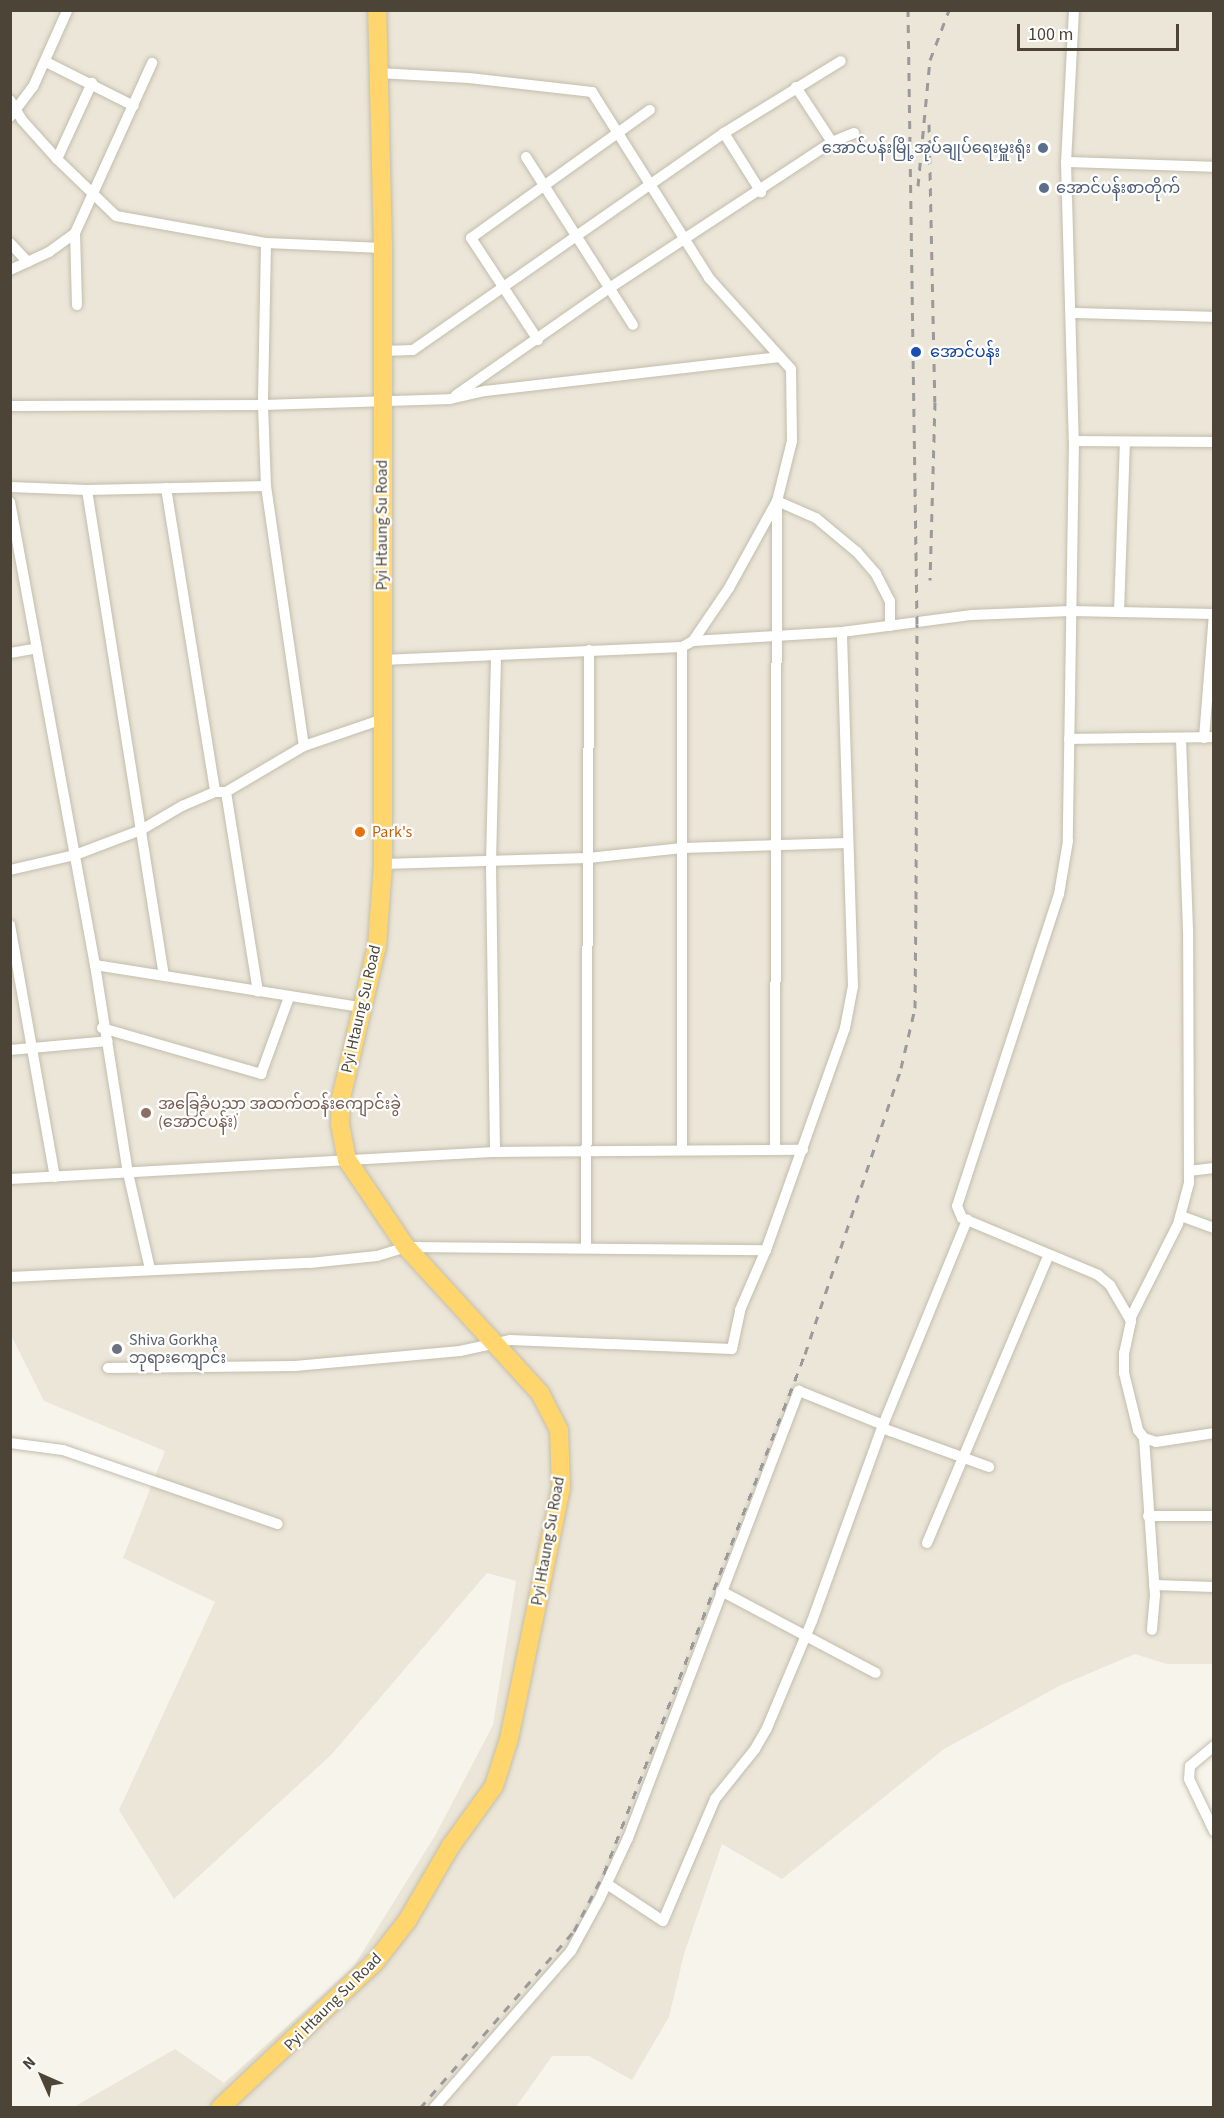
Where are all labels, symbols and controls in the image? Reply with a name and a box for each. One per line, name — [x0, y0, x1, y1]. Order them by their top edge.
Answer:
scale bar — [1020, 12, 1182, 50]
text: 100 m — [1028, 22, 1073, 47]
place label: အောင်ပန်းမြို့အုပ်ချုပ်ရေးမှူးရုံး — [822, 138, 1031, 158]
marker: အောင်ပန်းမြို့အုပ်ချုပ်ရေးမှူးရုံး — [1036, 141, 1050, 155]
place label: အောင်ပန်းစာတိုက် — [1056, 178, 1180, 198]
marker: အောင်ပန်းစာတိုက် — [1037, 181, 1051, 195]
place label: အောင်ပန်း — [930, 342, 1000, 362]
marker: အောင်ပန်း — [907, 343, 925, 361]
street label: Pyi Htaung Su Road — [372, 460, 392, 590]
place label: Park's — [372, 822, 412, 842]
marker: Park's — [353, 825, 367, 839]
street label: Pyi Htaung Su Road — [337, 943, 385, 1075]
place label: အခြေခံပညာ အထက်တန်းကျောင်းခွဲ (အောင်ပန်း) — [158, 1094, 401, 1132]
marker: အခြေခံပညာ အထက်တန်းကျောင်းခွဲ (အောင်ပန်း) — [139, 1106, 153, 1120]
place label: Shiva Gorkha ဘုရားကျောင်း — [129, 1330, 226, 1368]
marker: Shiva Gorkha ဘုရားကျောင်း — [110, 1342, 124, 1356]
street label: Pyi Htaung Su Road — [527, 1475, 569, 1607]
street label: Pyi Htaung Su Road — [280, 1949, 386, 2055]
north arrow — [12, 2046, 72, 2106]
text: N — [18, 2052, 41, 2075]

